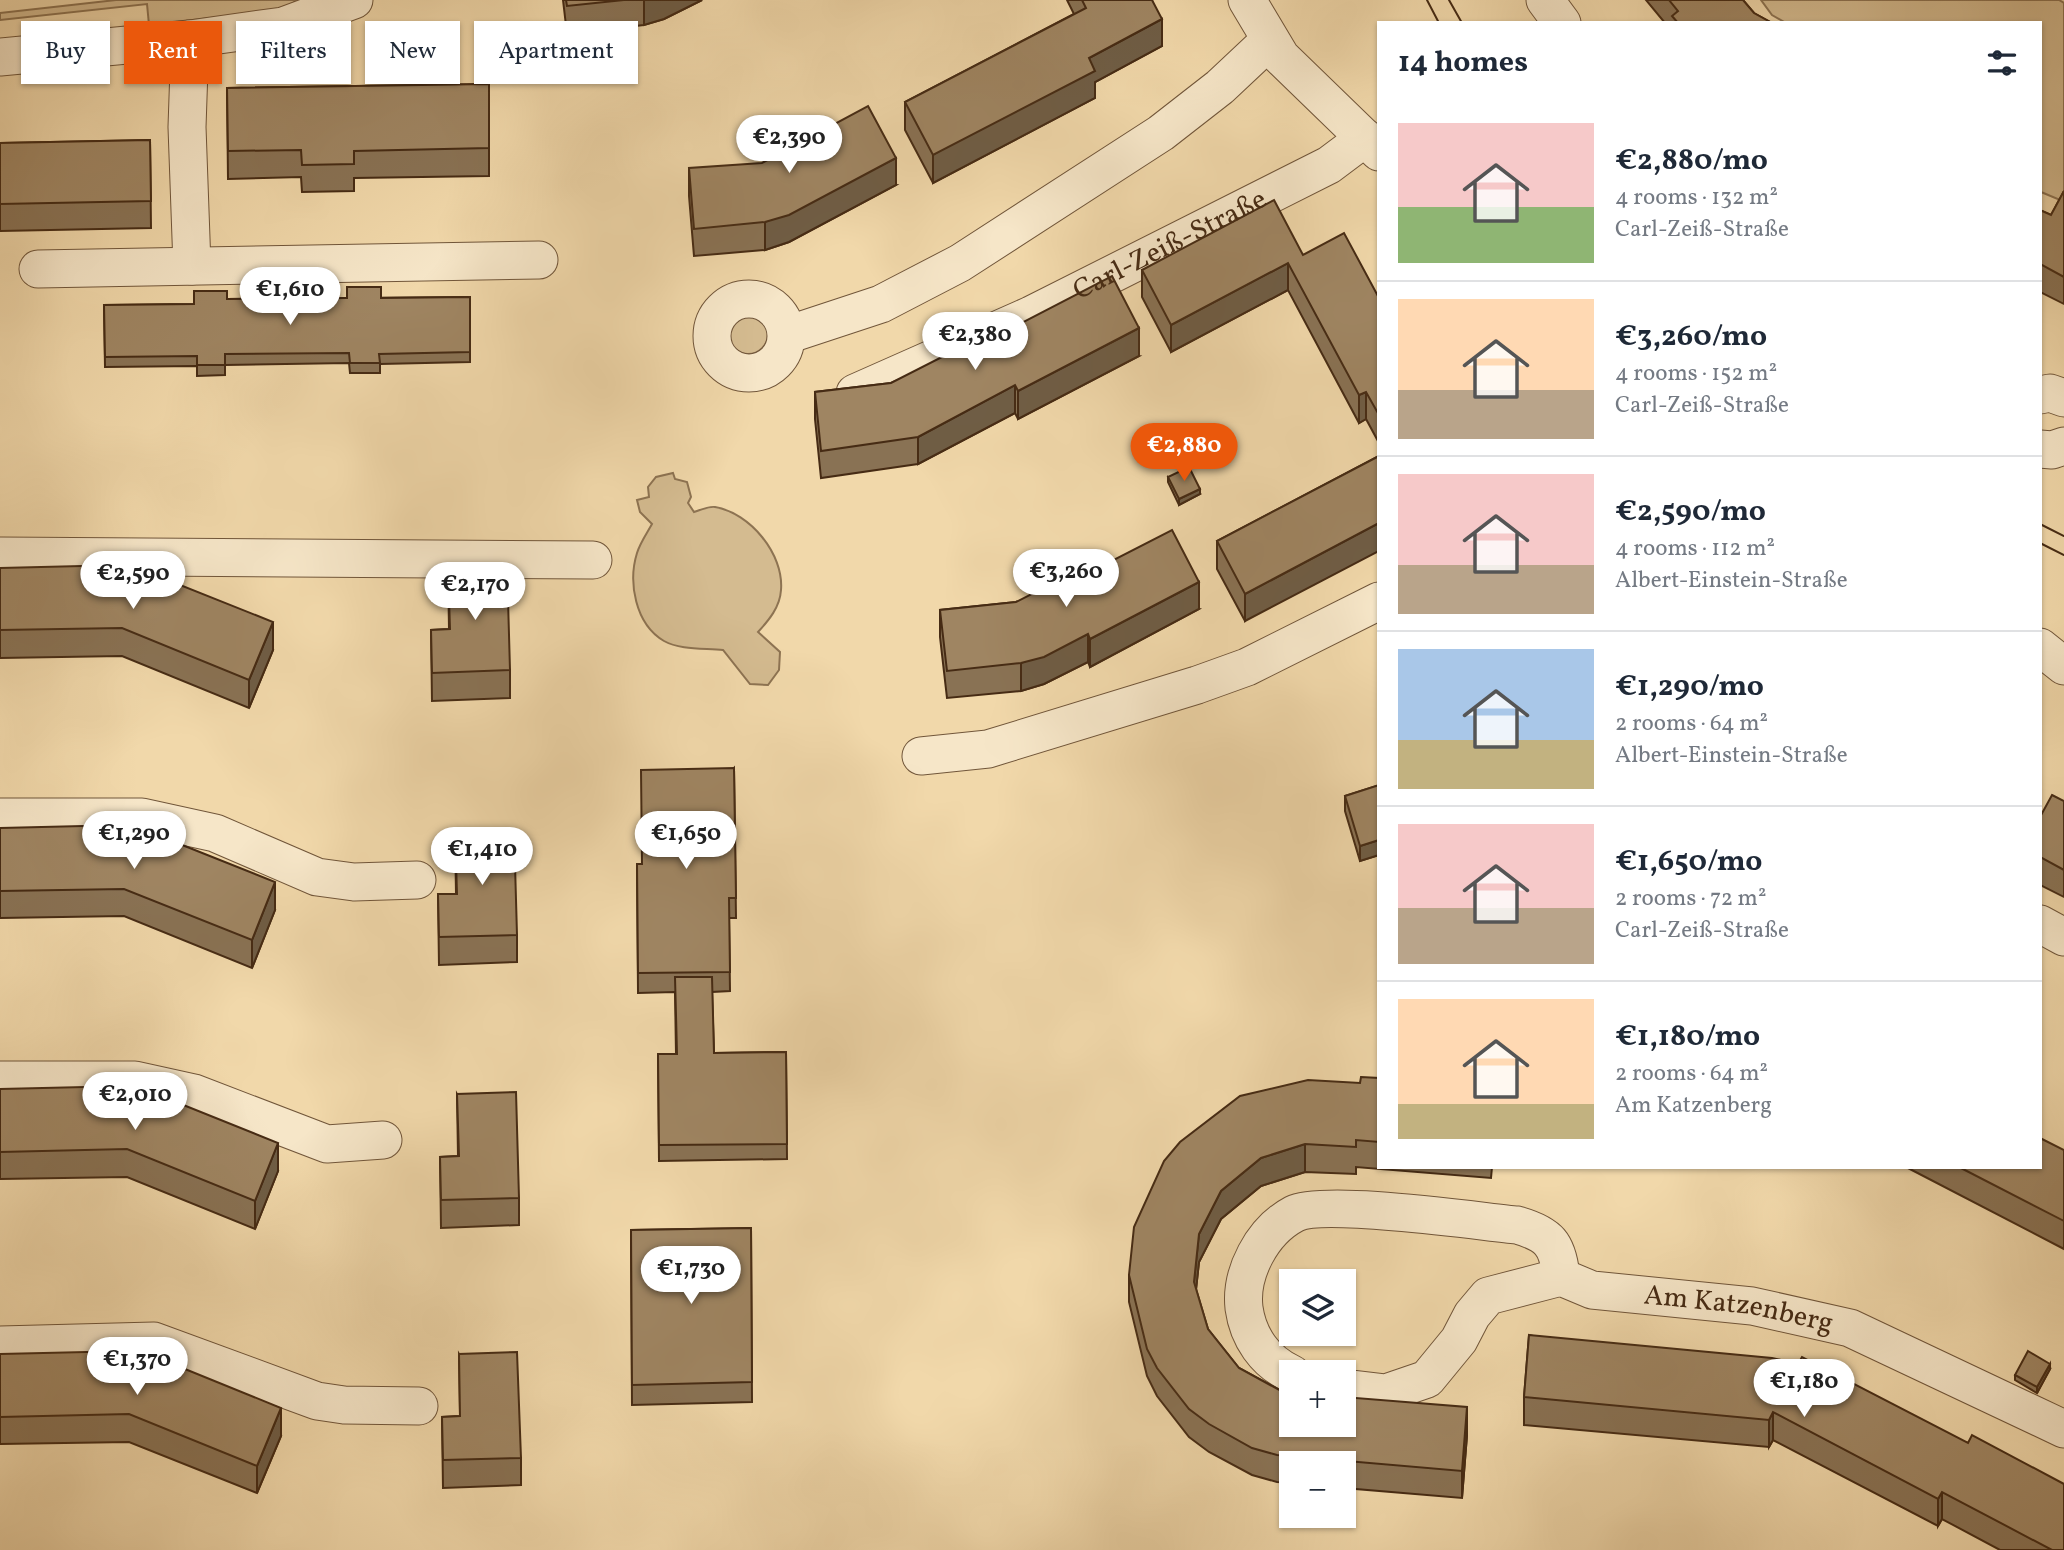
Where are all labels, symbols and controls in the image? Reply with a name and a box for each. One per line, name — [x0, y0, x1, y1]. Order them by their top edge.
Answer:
chip: Buy — [21, 21, 110, 84]
chip: Rent — [124, 21, 222, 84]
chip: Filters — [236, 21, 351, 84]
chip: New — [365, 21, 460, 84]
chip: Apartment — [474, 21, 638, 84]
text: 14 homes — [1398, 42, 1528, 84]
icon: filters — [1983, 44, 2021, 82]
pin: €2,390 — [732, 116, 846, 175]
text: €2,390 — [752, 122, 826, 154]
text: €2,880/mo — [1615, 140, 1768, 182]
icon: home — [1454, 151, 1538, 235]
street label: Carl-Zeiß-Straße — [1066, 180, 1273, 310]
text: 4 rooms · 132 m² — [1615, 182, 1778, 214]
text: Carl-Zeiß-Straße — [1615, 214, 1789, 246]
pin: €1,610 — [233, 268, 347, 327]
text: €1,610 — [256, 274, 324, 306]
pin: €2,380 — [918, 312, 1032, 372]
text: €3,260/mo — [1615, 316, 1767, 358]
text: €2,380 — [938, 319, 1012, 351]
icon: home — [1454, 327, 1538, 411]
text: 4 rooms · 152 m² — [1615, 358, 1777, 390]
text: Carl-Zeiß-Straße — [1615, 390, 1789, 422]
pin: €2,880 — [1127, 424, 1241, 483]
text: €2,880 — [1147, 430, 1221, 462]
text: €2,590/mo — [1615, 491, 1766, 533]
icon: home — [1454, 502, 1538, 586]
text: 4 rooms · 112 m² — [1615, 533, 1775, 565]
pin: €3,260 — [1009, 550, 1123, 609]
pin: €2,590 — [76, 552, 190, 611]
text: €3,260 — [1029, 556, 1103, 588]
text: €2,590 — [96, 558, 170, 590]
pin: €2,170 — [418, 562, 532, 622]
text: Albert-Einstein-Straße — [1615, 565, 1848, 597]
text: €2,170 — [440, 569, 510, 601]
text: €1,290/mo — [1615, 666, 1764, 708]
icon: home — [1454, 677, 1538, 761]
text: 2 rooms · 64 m² — [1615, 708, 1768, 740]
text: Albert-Einstein-Straße — [1615, 740, 1848, 772]
pin: €1,290 — [77, 812, 191, 871]
pin: €1,650 — [629, 812, 743, 871]
text: €1,290 — [98, 818, 170, 850]
text: €1,650 — [651, 818, 721, 850]
pin: €1,410 — [425, 828, 539, 887]
text: €1,410 — [447, 834, 517, 866]
text: €1,650/mo — [1615, 841, 1762, 883]
icon: home — [1454, 852, 1538, 936]
text: 2 rooms · 72 m² — [1615, 883, 1766, 915]
text: Carl-Zeiß-Straße — [1615, 915, 1789, 947]
text: €1,180/mo — [1615, 1016, 1760, 1058]
icon: home — [1454, 1027, 1538, 1111]
text: 2 rooms · 64 m² — [1615, 1058, 1768, 1090]
pin: €2,010 — [78, 1072, 192, 1132]
text: €2,010 — [98, 1079, 172, 1111]
text: Am Katzenberg — [1615, 1090, 1772, 1122]
pin: €1,730 — [634, 1246, 748, 1306]
text: €1,730 — [657, 1253, 725, 1285]
map controls — [1279, 1269, 1356, 1528]
button: layers — [1279, 1269, 1356, 1346]
street label: Am Katzenberg — [1642, 1276, 1837, 1343]
pin: €1,370 — [80, 1338, 194, 1397]
text: €1,370 — [103, 1344, 171, 1376]
button: + — [1279, 1360, 1356, 1437]
pin: €1,180 — [1747, 1360, 1861, 1419]
text: €1,180 — [1770, 1366, 1838, 1398]
button: − — [1279, 1451, 1356, 1528]

